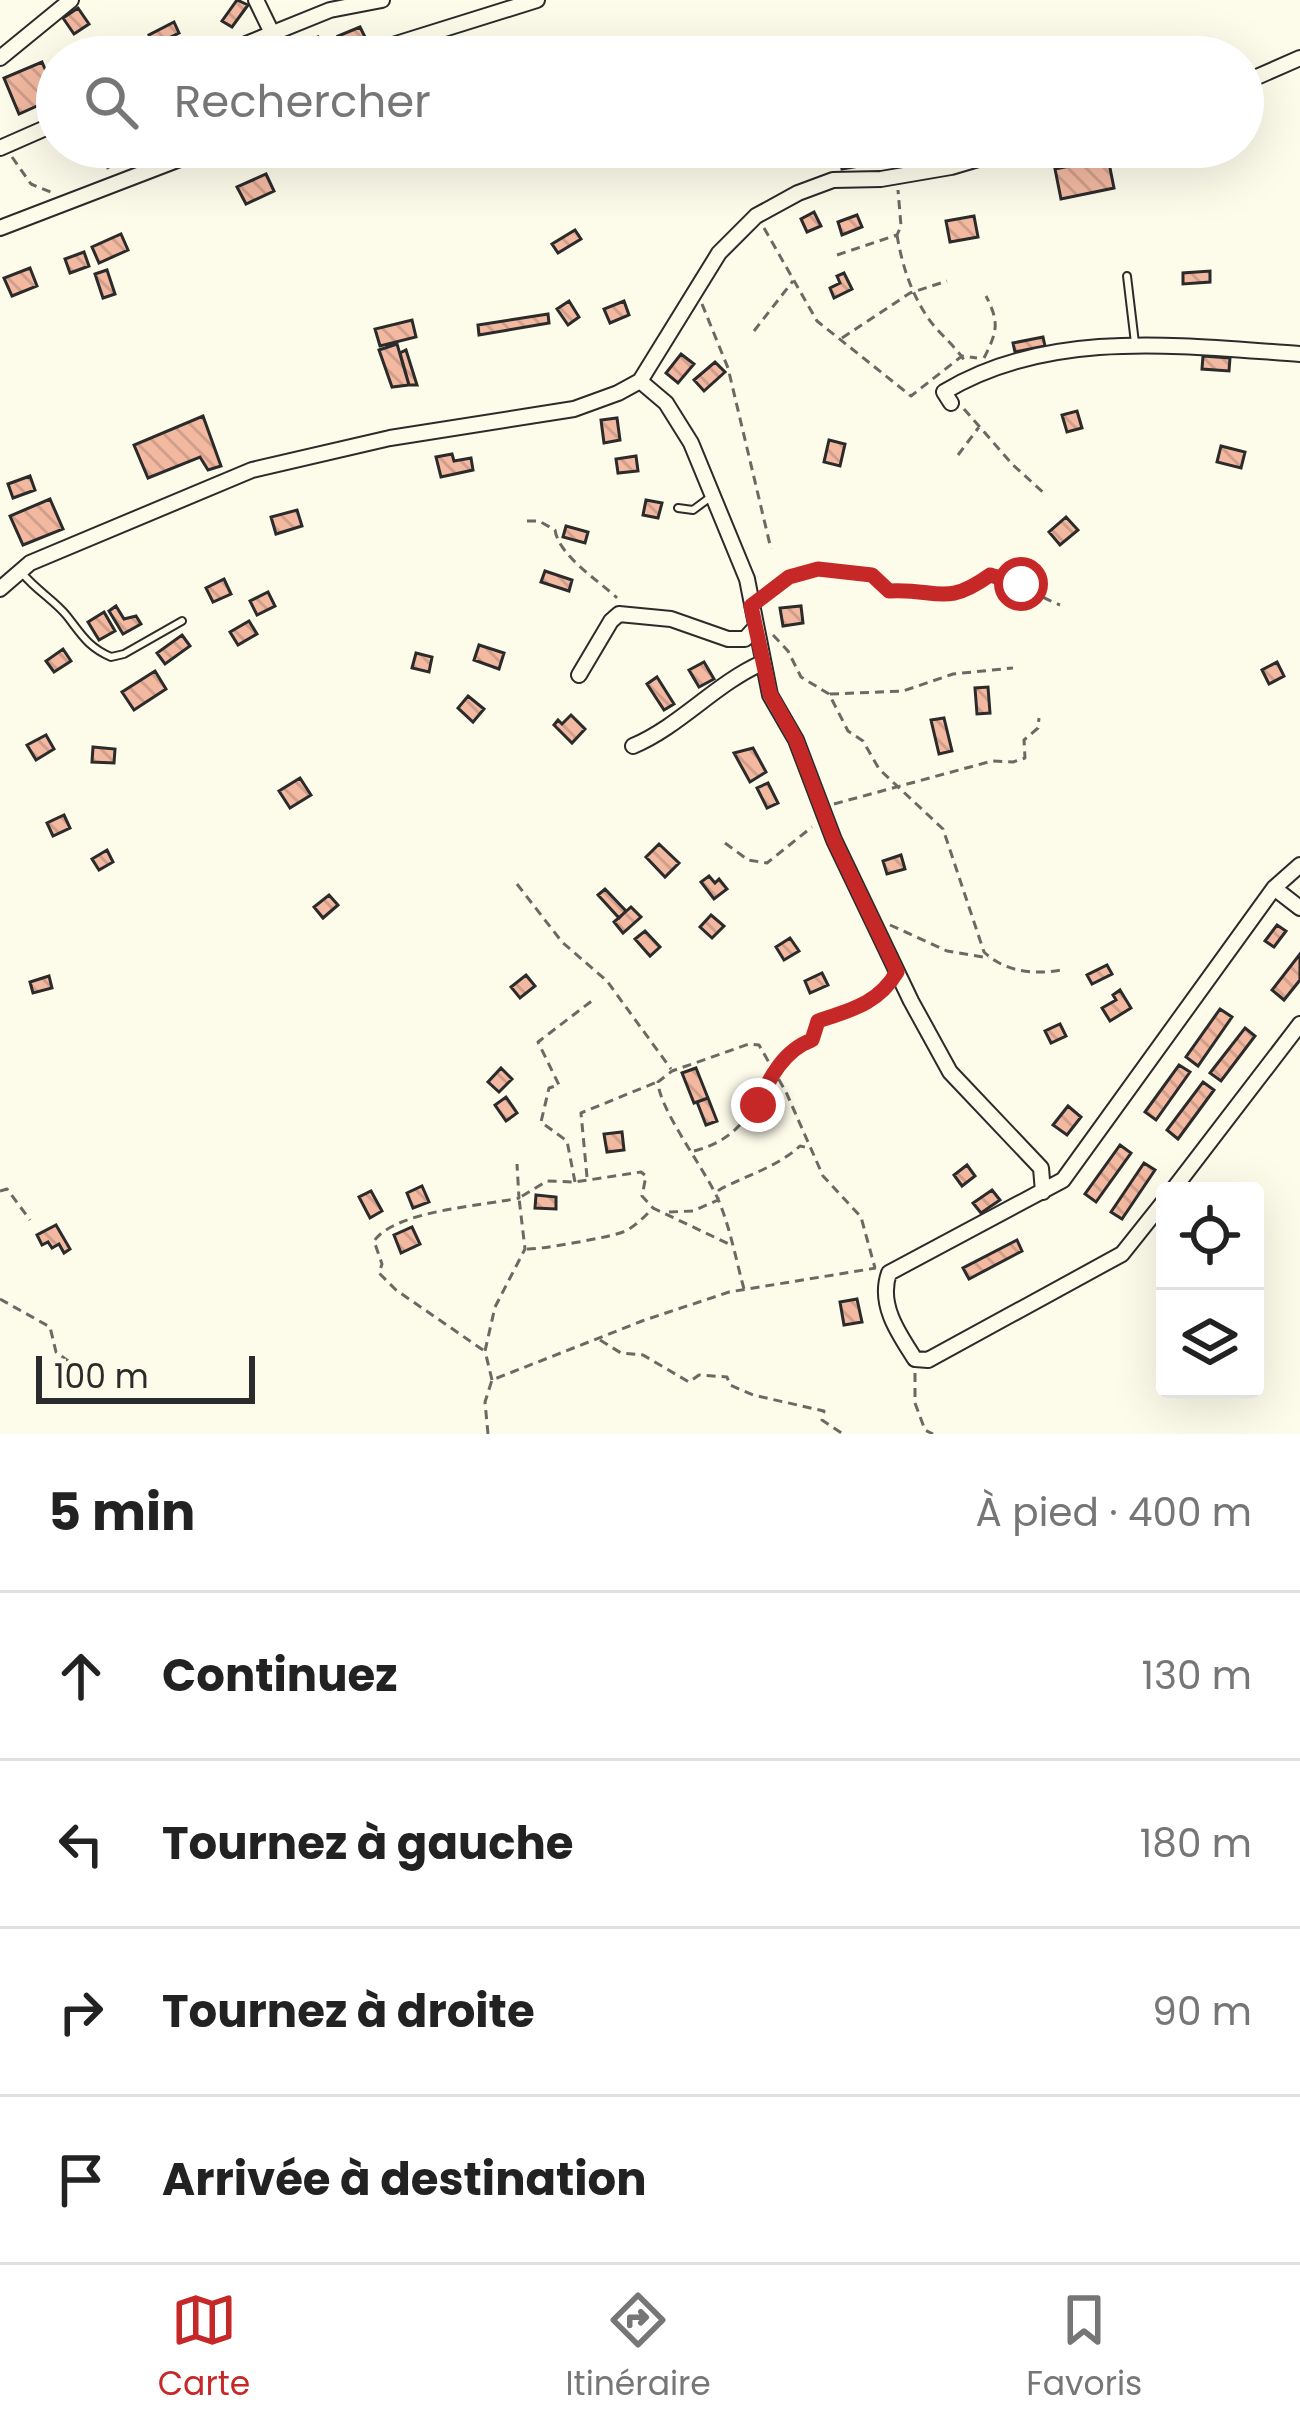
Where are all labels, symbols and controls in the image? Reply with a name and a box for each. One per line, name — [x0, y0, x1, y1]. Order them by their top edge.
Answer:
search box — [36, 36, 1264, 168]
icon: search — [78, 69, 144, 135]
text: Rechercher — [174, 70, 431, 133]
route start — [994, 557, 1048, 611]
route end — [731, 1078, 785, 1132]
map controls — [1156, 1182, 1264, 1398]
button: locate — [1156, 1182, 1264, 1290]
button: layers — [1156, 1290, 1264, 1398]
scale bar — [36, 1350, 255, 1403]
text: 100 m — [54, 1353, 149, 1400]
text: 5 min — [48, 1476, 195, 1548]
text: À pied · 400 m — [976, 1485, 1252, 1540]
icon: ahead — [48, 1643, 114, 1709]
text: Continuez — [162, 1644, 398, 1707]
text: 130 m — [1141, 1648, 1252, 1703]
icon: left — [48, 1811, 114, 1877]
text: Tournez à gauche — [162, 1812, 574, 1875]
text: 180 m — [1140, 1816, 1252, 1871]
icon: right — [48, 1979, 114, 2045]
text: Tournez à droite — [162, 1980, 535, 2043]
text: 90 m — [1152, 1984, 1252, 2039]
icon: arrive — [48, 2147, 114, 2213]
text: Arrivée à destination — [162, 2148, 647, 2211]
tab: Carte — [158, 2287, 250, 2409]
tab: Itinéraire — [566, 2287, 711, 2409]
tab: Favoris — [1026, 2287, 1142, 2409]

